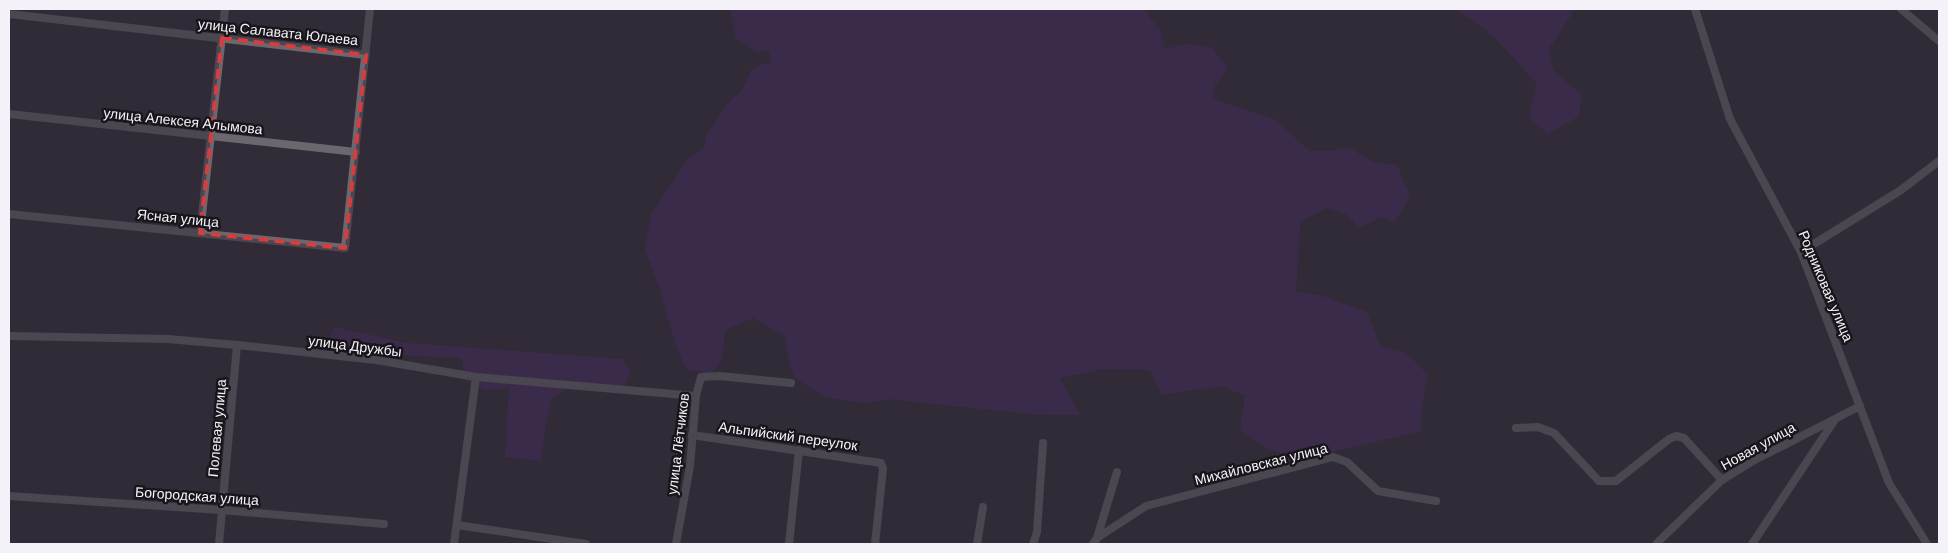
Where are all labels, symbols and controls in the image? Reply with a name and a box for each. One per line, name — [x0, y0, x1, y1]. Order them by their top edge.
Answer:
street label: улица Салавата Юлаева — [197, 15, 359, 49]
street label: улица Алексея Алымова — [103, 104, 264, 138]
street label: Ясная улица — [136, 205, 220, 231]
street label: Родниковая улица — [1794, 228, 1858, 344]
street label: улица Дружбы — [307, 331, 403, 361]
street label: Полевая улица — [204, 378, 230, 478]
street label: улица Лётчиков — [663, 392, 693, 496]
street label: Альпийский переулок — [717, 417, 860, 455]
street label: Новая улица — [1717, 418, 1799, 474]
street label: Михайловская улица — [1193, 439, 1330, 489]
street label: Богородская улица — [135, 483, 260, 509]

